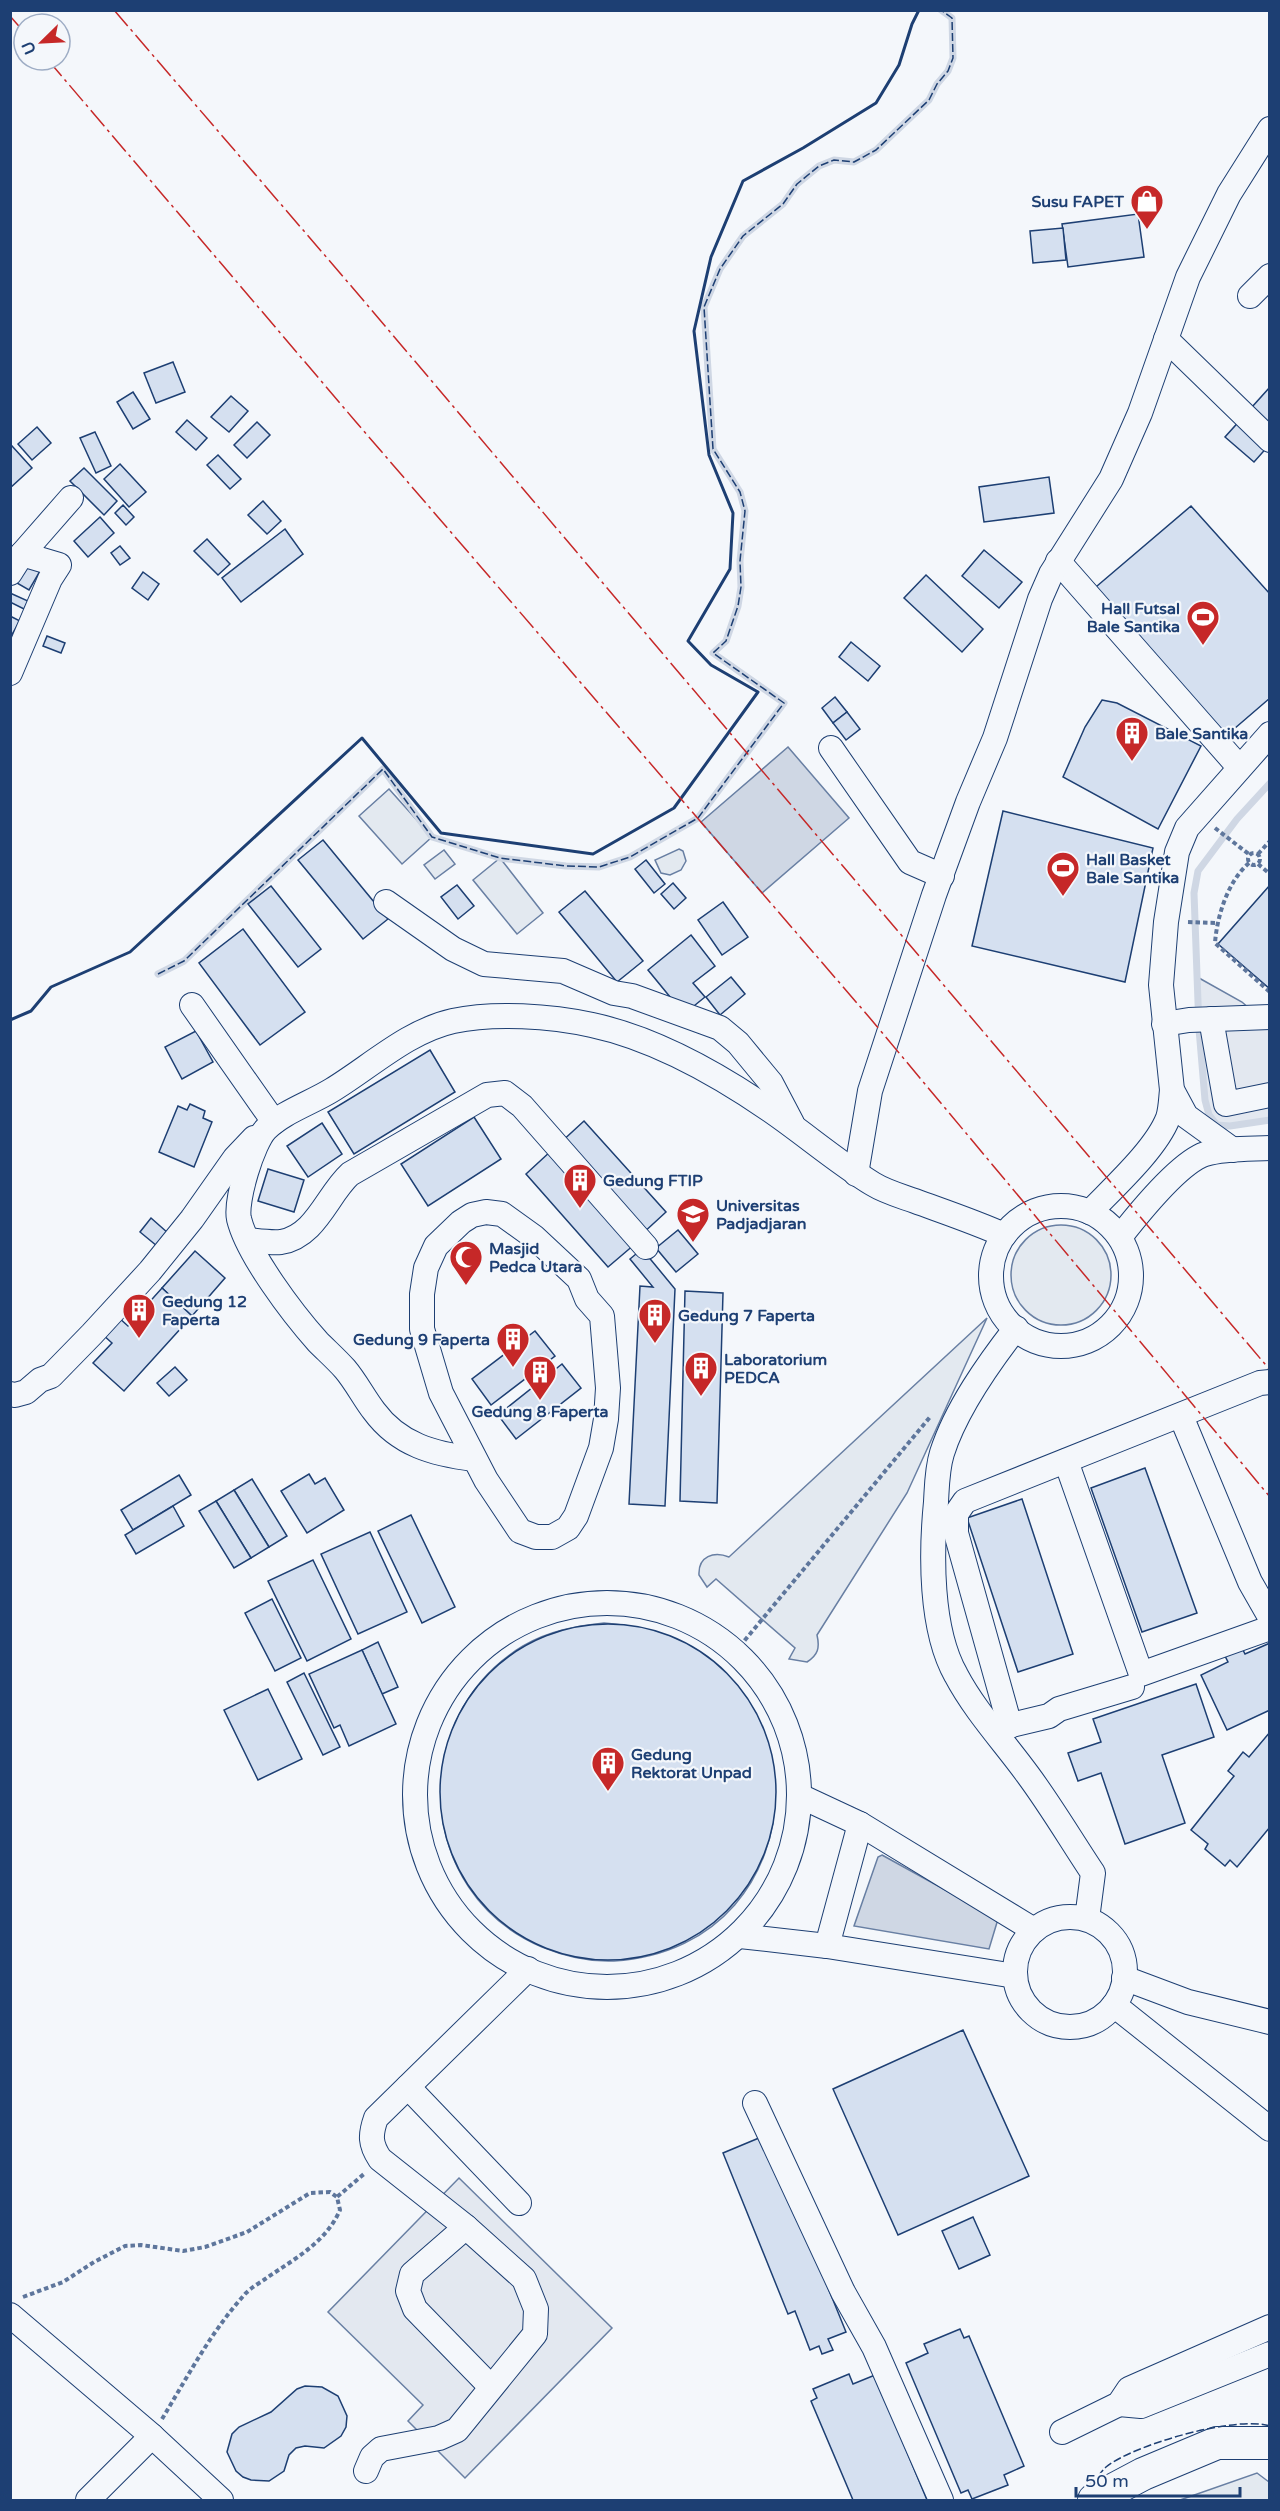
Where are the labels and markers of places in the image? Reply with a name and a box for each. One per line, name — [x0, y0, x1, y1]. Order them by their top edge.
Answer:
shop icon: Susu FAPET — [1129, 183, 1165, 230]
place label: Susu FAPET — [1031, 192, 1124, 212]
place label: Hall Futsal Bale Santika — [1087, 599, 1180, 637]
sports icon: Hall Futsal Bale Santika — [1185, 599, 1221, 646]
building icon: Bale Santika — [1114, 715, 1150, 762]
place label: Bale Santika — [1155, 724, 1248, 744]
sports icon: Hall Basket Bale Santika — [1045, 850, 1081, 897]
place label: Hall Basket Bale Santika — [1086, 850, 1179, 888]
building icon: Gedung FTIP — [562, 1162, 598, 1209]
place label: Gedung FTIP — [603, 1171, 703, 1191]
school or university icon: Universitas Padjadjaran — [675, 1196, 711, 1243]
place label: Universitas Padjadjaran — [716, 1196, 807, 1234]
mosque icon: Masjid Pedca Utara — [448, 1239, 484, 1286]
place label: Masjid Pedca Utara — [489, 1239, 583, 1277]
building icon: Gedung 12 Faperta — [121, 1292, 157, 1339]
place label: Gedung 12 Faperta — [162, 1292, 247, 1330]
building icon: Gedung 7 Faperta — [637, 1297, 673, 1344]
place label: Gedung 7 Faperta — [678, 1306, 815, 1326]
building icon: Gedung 9 Faperta — [495, 1321, 531, 1368]
place label: Gedung 9 Faperta — [353, 1330, 490, 1350]
building icon: Laboratorium PEDCA — [683, 1350, 719, 1397]
place label: Laboratorium PEDCA — [724, 1350, 827, 1388]
building icon: Gedung 8 Faperta — [522, 1354, 558, 1401]
place label: Gedung 8 Faperta — [471, 1402, 609, 1422]
building icon: Gedung Rektorat Unpad — [590, 1745, 626, 1792]
place label: Gedung Rektorat Unpad — [631, 1745, 752, 1783]

